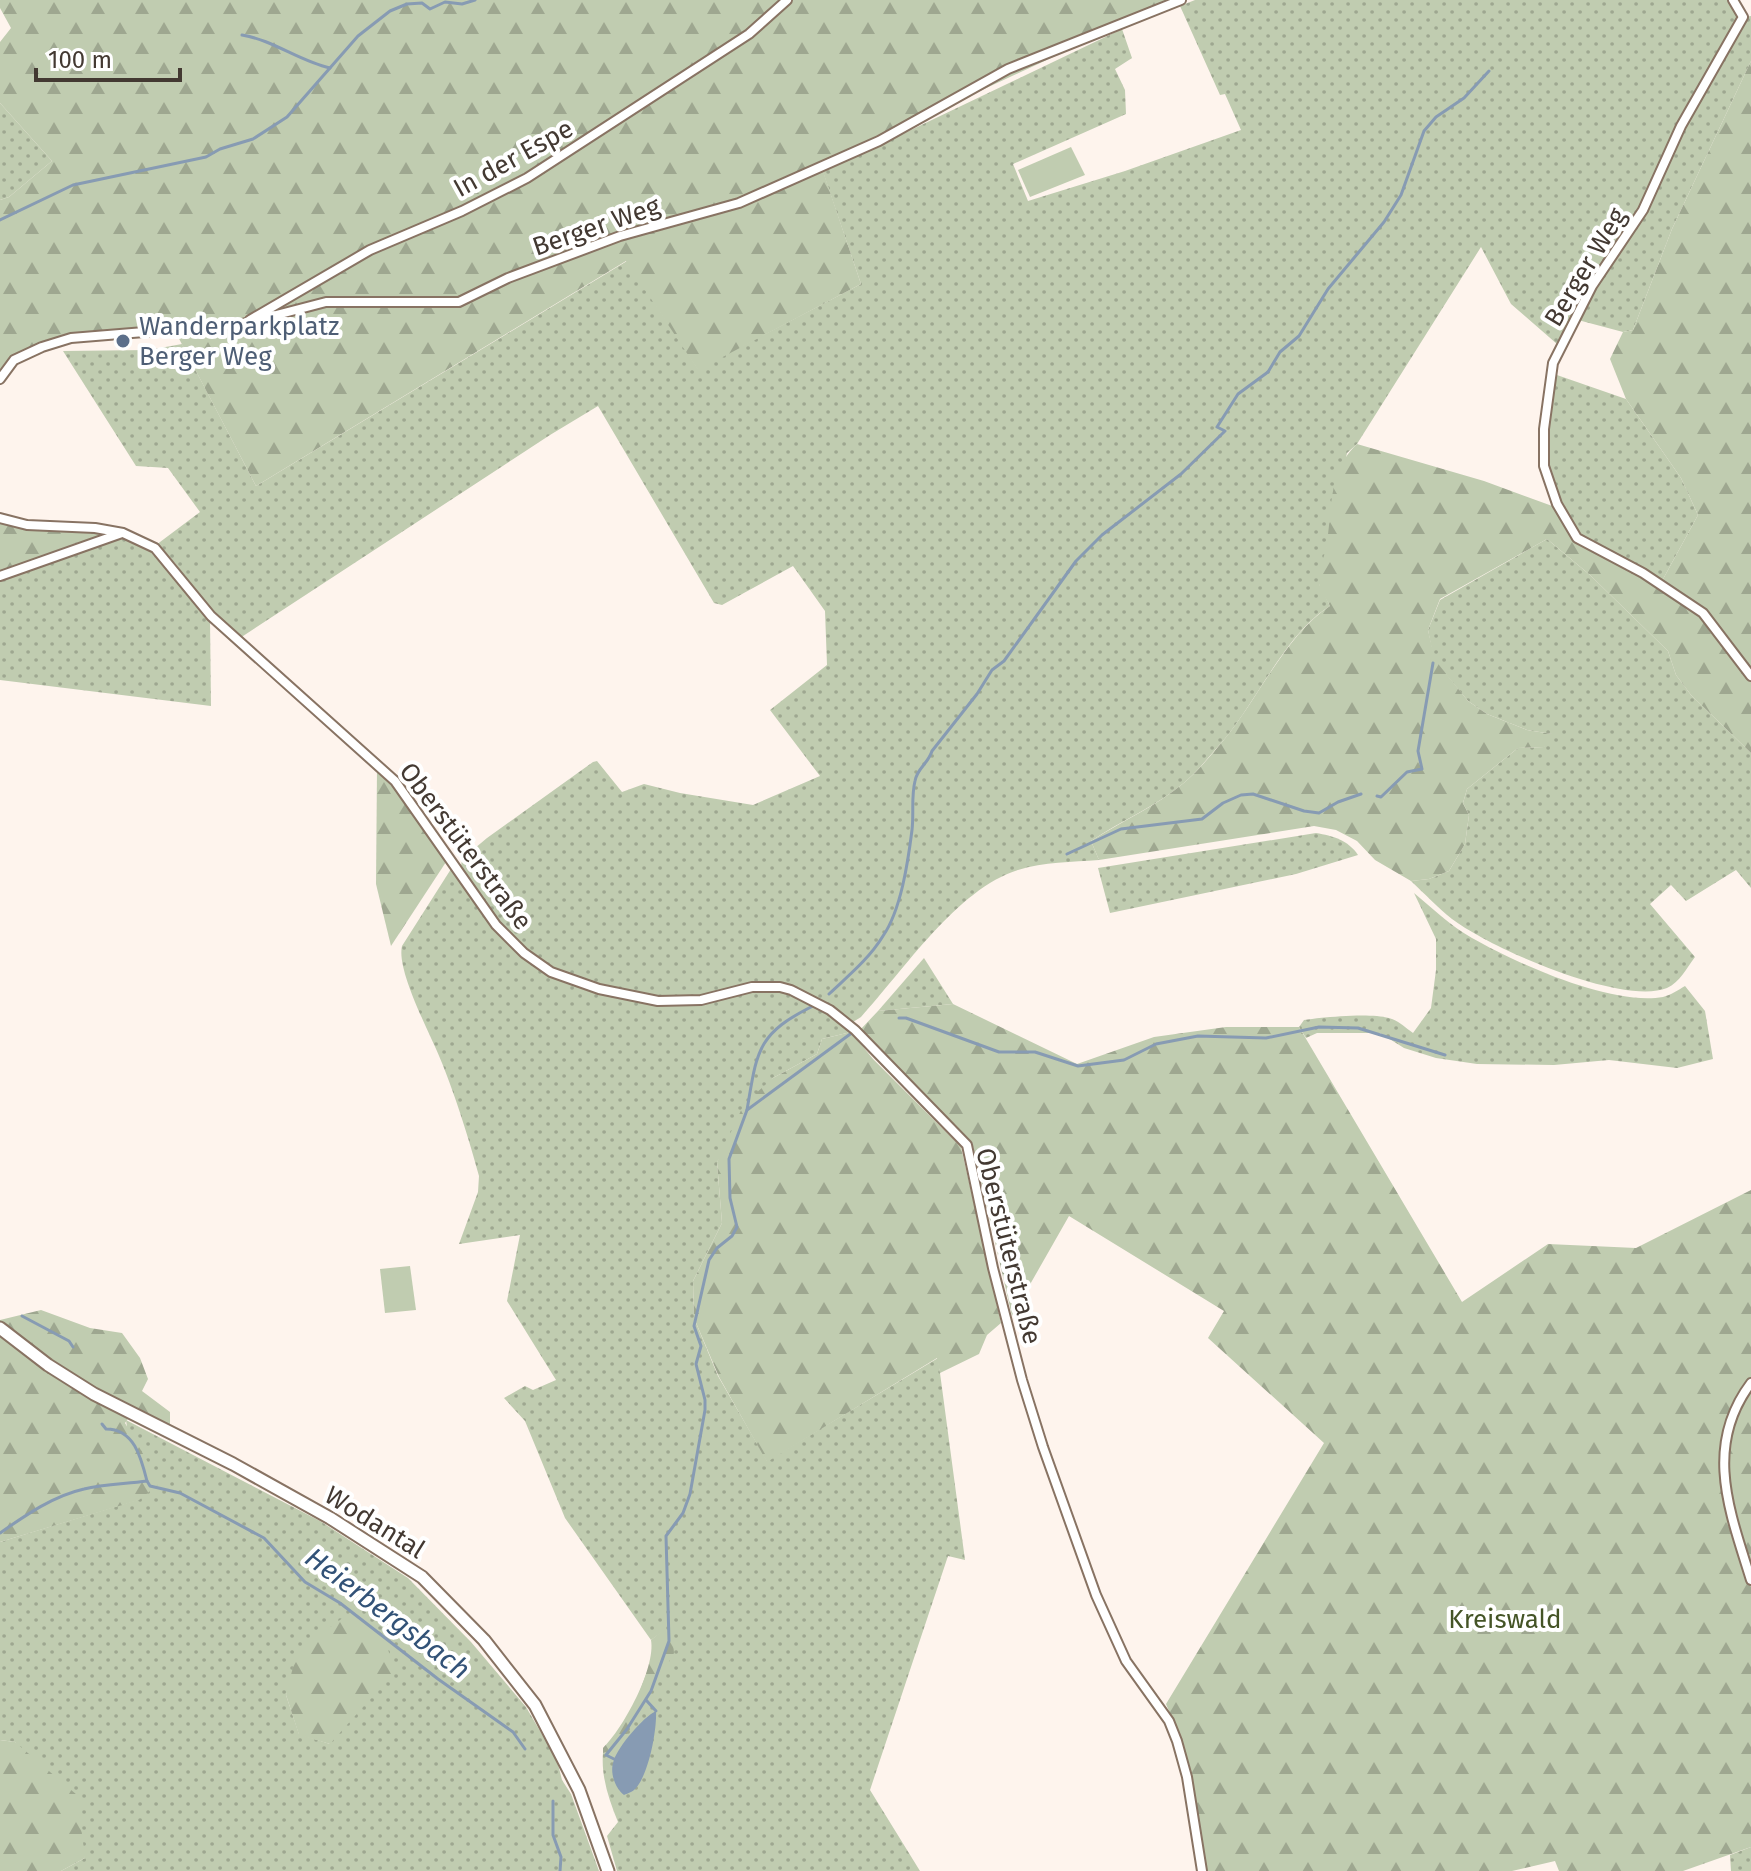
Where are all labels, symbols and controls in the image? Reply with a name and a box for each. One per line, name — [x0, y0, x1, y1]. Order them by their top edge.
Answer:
scale bar — [36, 32, 180, 82]
text: 100 m — [48, 46, 112, 74]
street label: In der Espe — [448, 113, 578, 204]
street label: Berger Weg — [528, 190, 664, 263]
street label: Berger Weg — [1538, 202, 1633, 332]
place label: Wanderparkplatz Berger Weg — [139, 311, 339, 372]
marker: Wanderparkplatz Berger Weg — [114, 332, 132, 350]
street label: Oberstüterstraße — [393, 757, 538, 936]
street label: Oberstüterstraße — [969, 1145, 1048, 1347]
street label: Wodantal — [319, 1480, 431, 1565]
water label: Heierbergsbach — [299, 1541, 477, 1686]
park label: Kreiswald — [1448, 1604, 1562, 1635]

